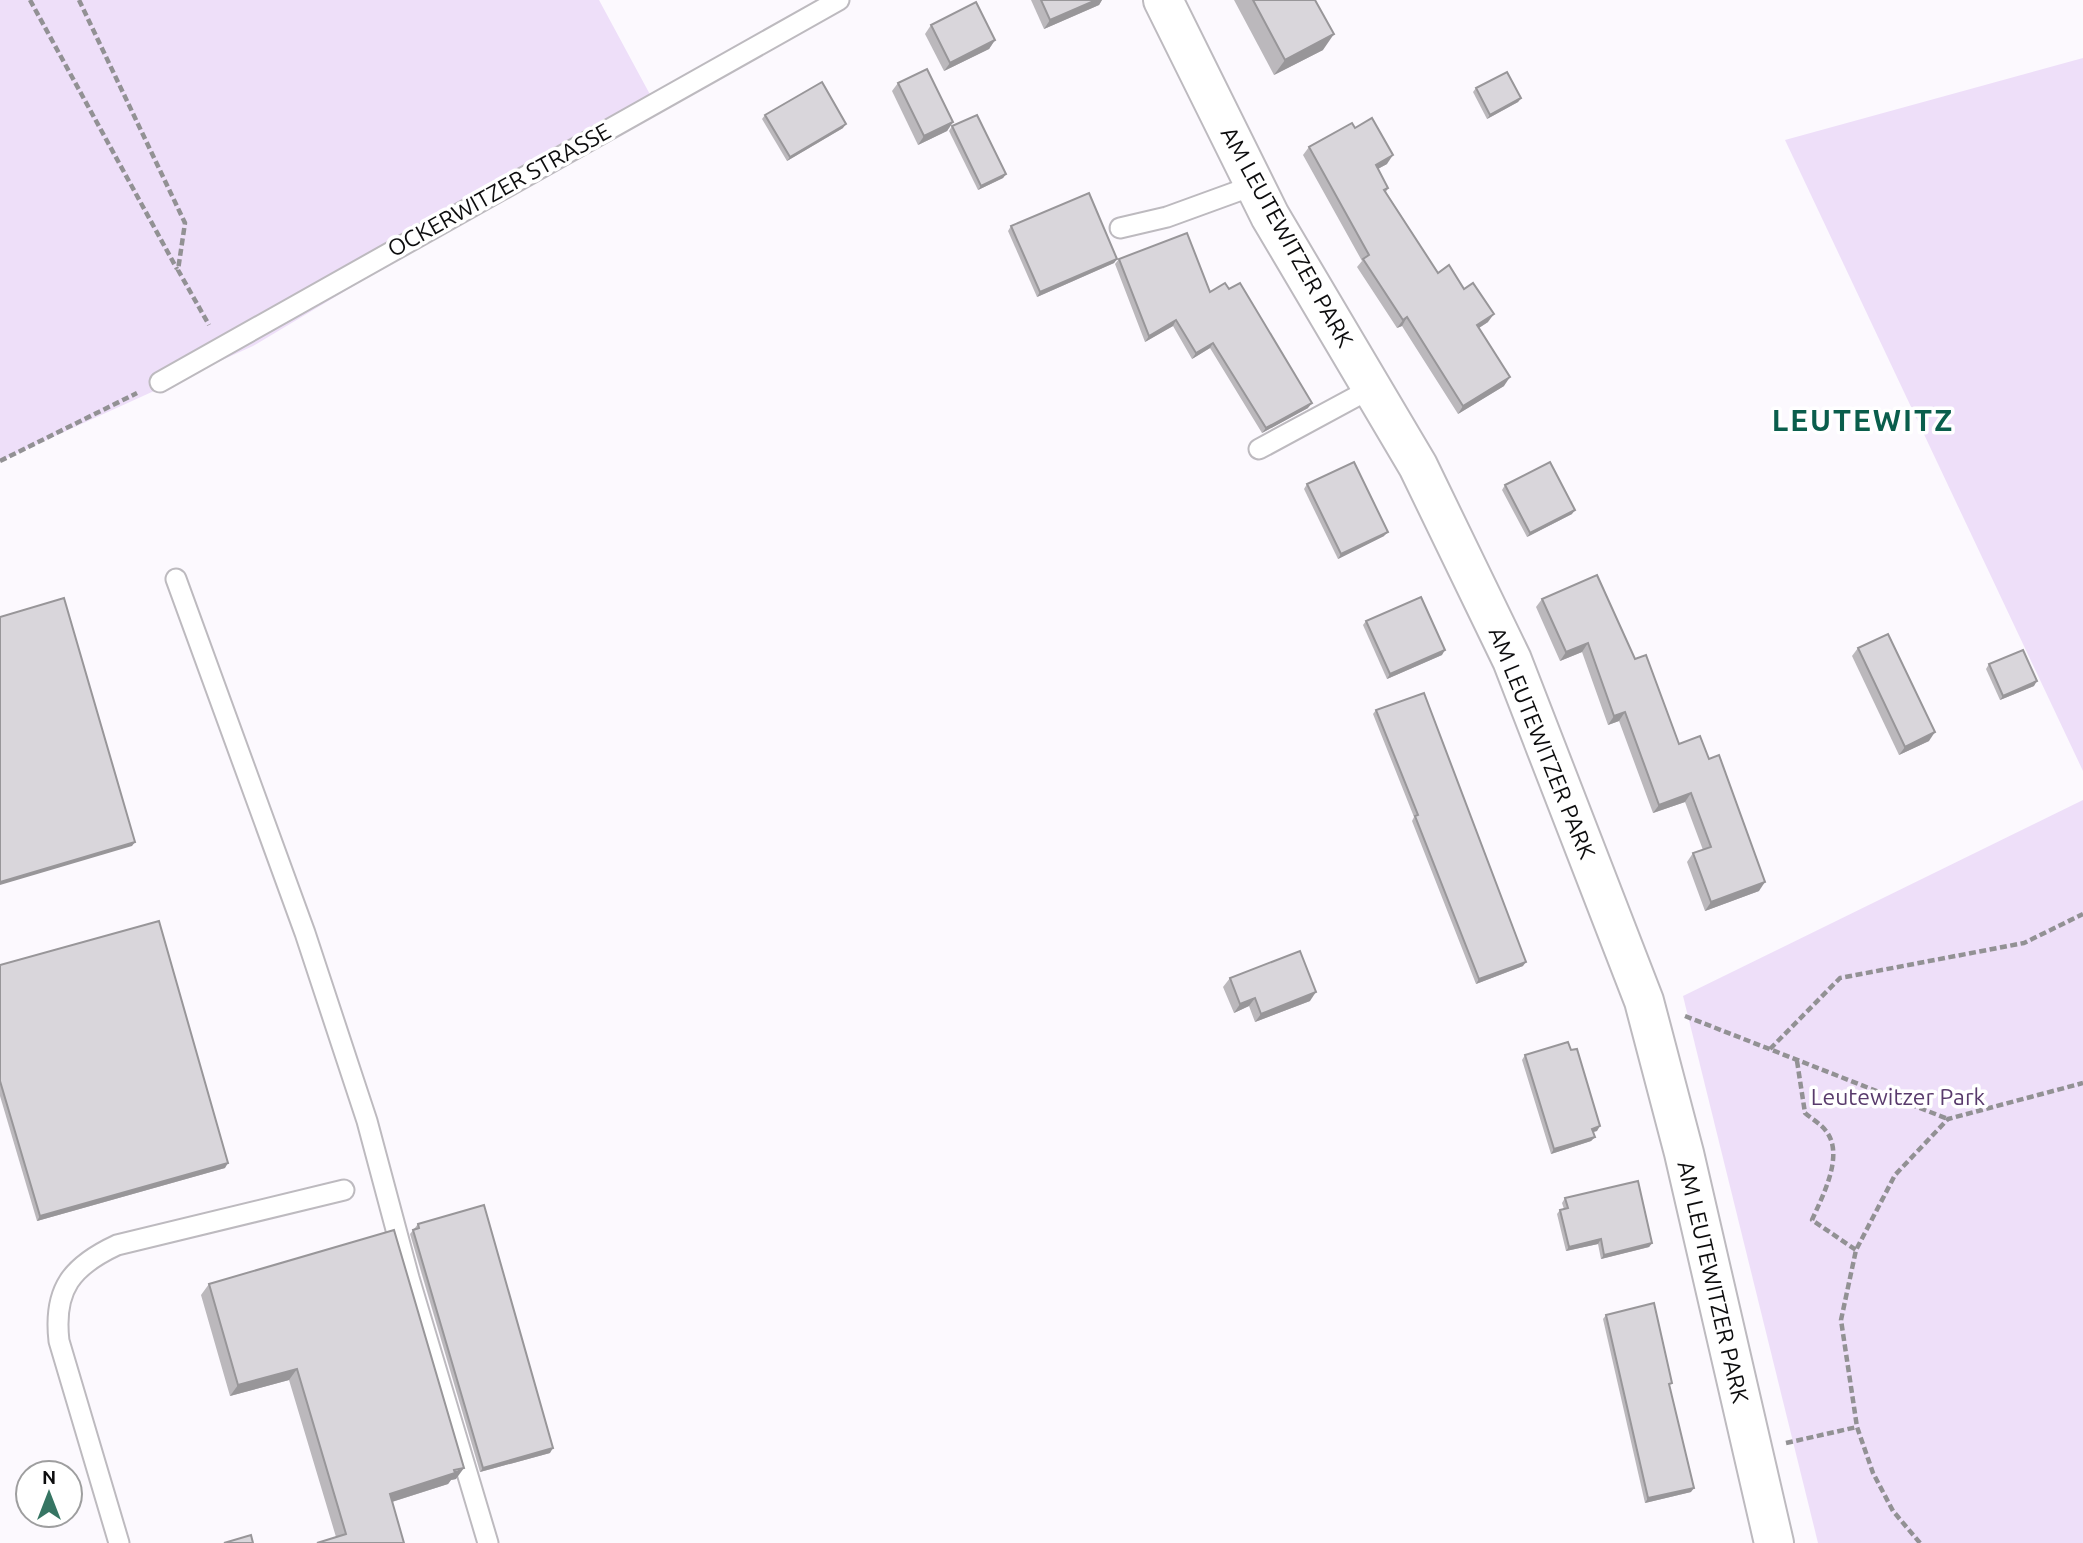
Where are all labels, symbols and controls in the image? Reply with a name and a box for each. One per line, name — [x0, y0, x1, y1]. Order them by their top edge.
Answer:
street label: OCKERWITZER STRASSE — [383, 118, 615, 261]
street label: AM LEUTEWITZER PARK — [1216, 122, 1358, 351]
district label: LEUTEWITZ — [1772, 403, 1954, 437]
street label: AM LEUTEWITZER PARK — [1485, 623, 1600, 862]
park label: Leutewitzer Park — [1811, 1084, 1986, 1109]
street label: AM LEUTEWITZER PARK — [1673, 1158, 1754, 1405]
north arrow — [14, 1459, 84, 1529]
text: N — [42, 1466, 56, 1488]

